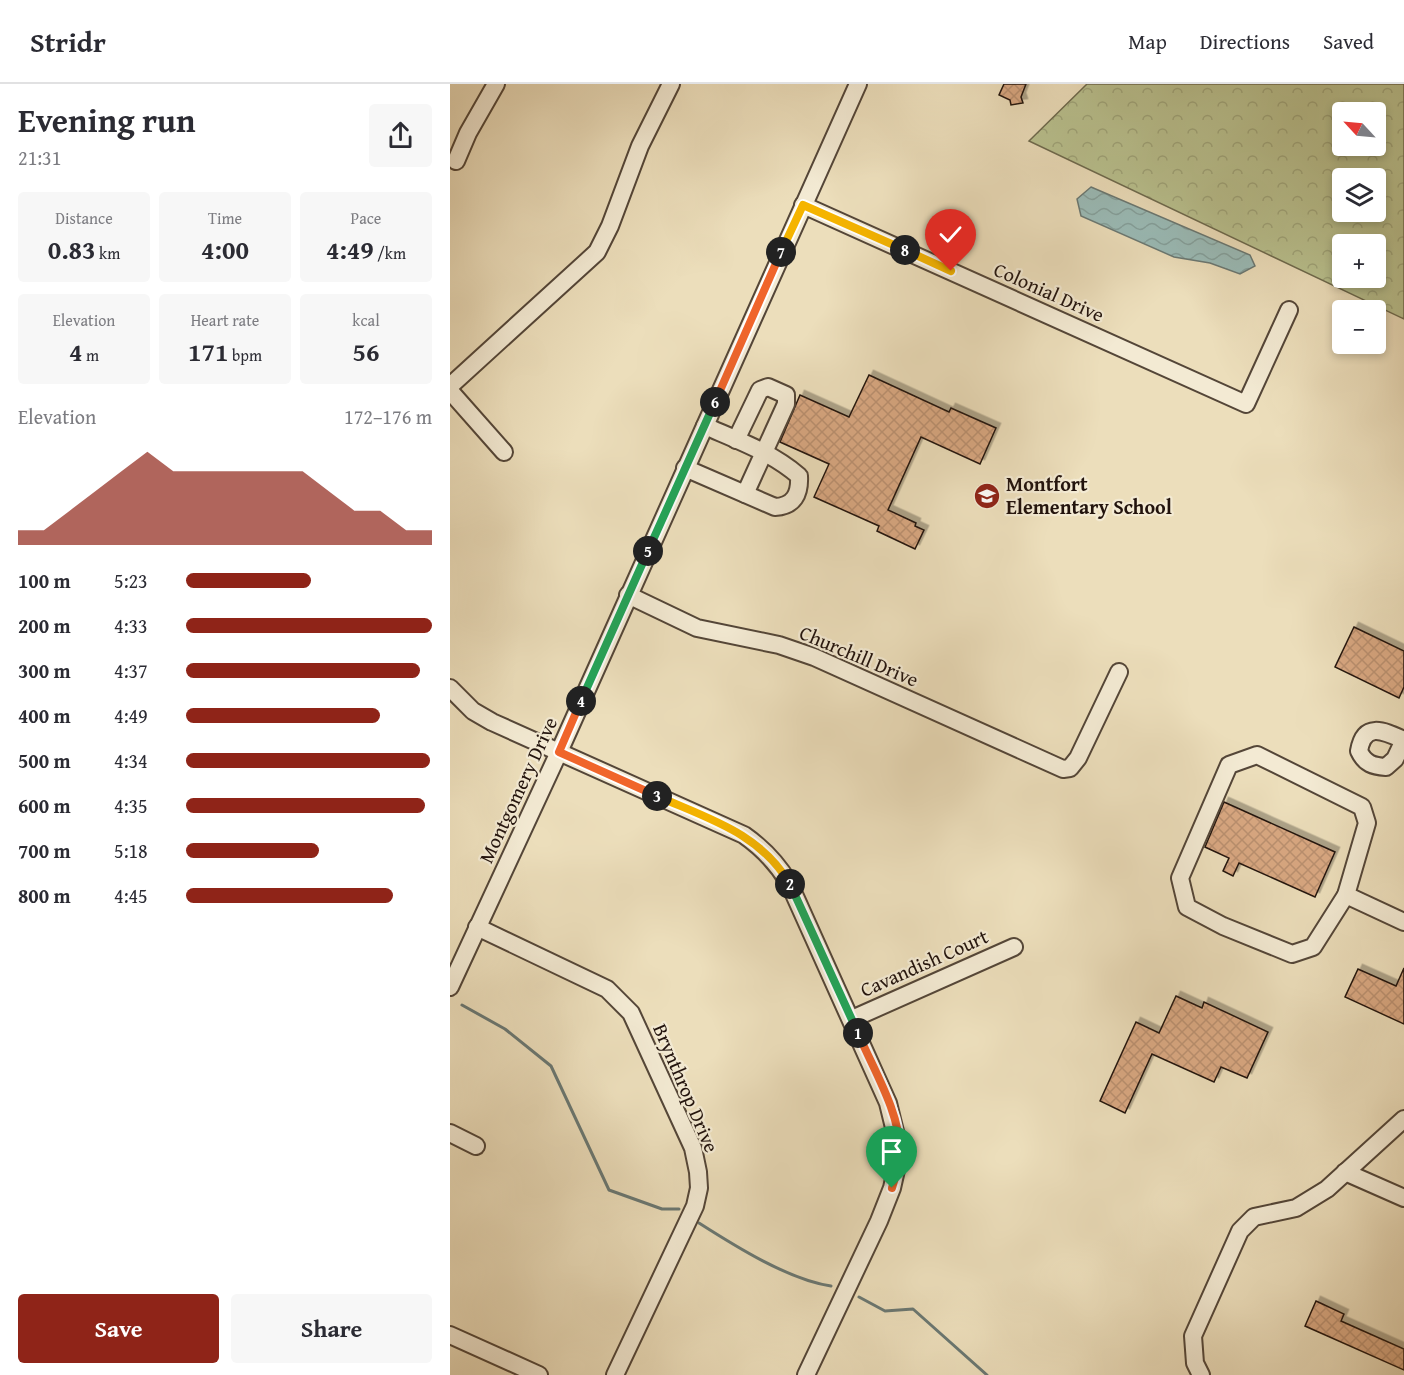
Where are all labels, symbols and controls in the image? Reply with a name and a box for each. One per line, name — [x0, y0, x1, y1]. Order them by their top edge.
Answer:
text: Stridr — [30, 21, 106, 62]
text: Map — [1128, 26, 1167, 57]
text: Directions — [1200, 26, 1290, 57]
text: Saved — [1323, 26, 1374, 57]
text: Evening run — [18, 96, 195, 144]
north arrow — [1332, 102, 1386, 156]
map controls — [1332, 102, 1386, 354]
button: share — [369, 104, 432, 167]
text: 21:31 — [18, 143, 61, 172]
button: layers — [1332, 168, 1386, 222]
text: Distance — [55, 206, 113, 230]
text: Time — [208, 206, 242, 230]
text: Pace — [351, 206, 381, 230]
pin — [925, 209, 976, 271]
icon: check — [934, 218, 967, 251]
text: 0.83 — [48, 230, 96, 269]
text: 4:00 — [201, 230, 249, 269]
text: 4:49 — [326, 230, 374, 269]
button: + — [1332, 234, 1386, 288]
pin: 8 — [890, 235, 920, 265]
pin: 7 — [766, 237, 796, 267]
text: 8 — [901, 238, 909, 262]
text: 7 — [777, 240, 785, 264]
text: km — [96, 241, 120, 265]
text: /km — [374, 241, 406, 265]
street label: Colonial Drive — [989, 254, 1109, 329]
button: − — [1332, 300, 1386, 354]
text: Elevation — [53, 308, 115, 332]
text: Heart rate — [191, 308, 259, 332]
text: kcal — [352, 308, 380, 332]
text: 4 — [69, 332, 82, 371]
text: 171 — [188, 332, 228, 371]
text: 56 — [353, 332, 379, 371]
text: m — [82, 343, 99, 367]
text: bpm — [228, 343, 262, 367]
pin: 6 — [700, 387, 730, 417]
text: 6 — [711, 390, 719, 414]
text: Elevation — [18, 402, 96, 431]
text: 172–176 m — [344, 402, 432, 431]
place label: Montfort Elementary School — [1006, 469, 1172, 521]
school or university icon: Montfort Elementary School — [972, 481, 1002, 511]
pin: 5 — [633, 536, 663, 566]
text: 5 — [644, 539, 652, 563]
text: 100 m — [18, 566, 71, 595]
text: 5:23 — [114, 566, 148, 595]
text: 200 m — [18, 611, 71, 640]
text: 4:33 — [114, 611, 148, 640]
street label: Churchill Drive — [795, 617, 923, 694]
text: 300 m — [18, 656, 71, 685]
text: 4:37 — [114, 656, 148, 685]
pin: 4 — [566, 686, 596, 716]
text: 4 — [577, 689, 585, 713]
text: 400 m — [18, 701, 71, 730]
text: 4:49 — [114, 701, 148, 730]
street label: Montgomery Drive — [471, 712, 564, 868]
text: 500 m — [18, 746, 71, 775]
text: 4:34 — [114, 746, 148, 775]
pin: 3 — [642, 781, 672, 811]
text: 3 — [653, 784, 661, 808]
text: 600 m — [18, 791, 71, 820]
text: 4:35 — [114, 791, 148, 820]
text: 700 m — [18, 836, 71, 865]
text: 5:18 — [114, 836, 148, 865]
pin: 2 — [775, 869, 805, 899]
text: 2 — [786, 872, 794, 896]
text: 800 m — [18, 881, 71, 910]
text: 4:45 — [114, 881, 148, 910]
street label: Cavandish Court — [855, 921, 992, 1004]
pin: 1 — [843, 1018, 873, 1048]
street label: Brynthrop Drive — [646, 1019, 727, 1157]
text: 1 — [854, 1021, 862, 1045]
pin — [866, 1126, 917, 1188]
icon: arrive — [875, 1135, 908, 1168]
button: Save — [18, 1294, 219, 1363]
button: Share — [231, 1294, 432, 1363]

